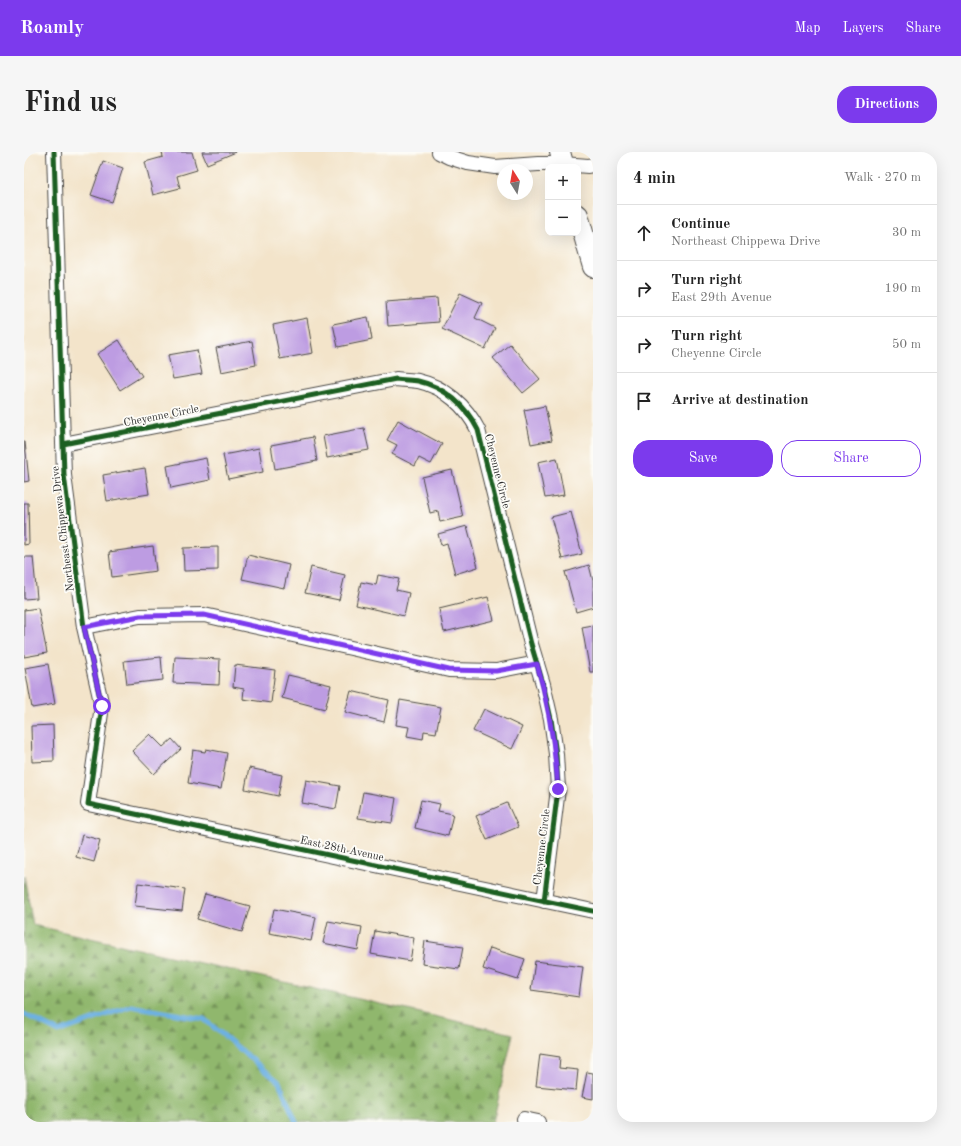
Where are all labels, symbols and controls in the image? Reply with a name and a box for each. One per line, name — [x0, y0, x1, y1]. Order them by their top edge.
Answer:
text: Roamly — [20, 19, 84, 38]
text: Map — [795, 21, 821, 35]
text: Layers — [843, 21, 884, 35]
text: Share — [906, 21, 941, 35]
button: Directions — [837, 86, 937, 123]
text: Find us — [24, 90, 117, 118]
north arrow — [497, 164, 533, 200]
map controls — [545, 164, 581, 236]
button: + — [545, 164, 581, 200]
text: 4 min — [633, 170, 676, 187]
text: Walk · 270 m — [844, 171, 921, 184]
button: − — [545, 200, 581, 236]
text: Continue — [671, 217, 730, 232]
icon: ahead — [633, 222, 655, 244]
text: 30 m — [892, 226, 921, 239]
text: Northeast Chippewa Drive — [671, 235, 820, 248]
text: Turn right — [671, 273, 742, 288]
icon: right — [633, 278, 655, 300]
text: 190 m — [884, 282, 921, 295]
text: East 29th Avenue — [671, 291, 772, 304]
text: Turn right — [671, 329, 742, 344]
icon: right — [633, 334, 655, 356]
text: 50 m — [892, 338, 921, 351]
text: Cheyenne Circle — [671, 347, 761, 360]
icon: arrive — [633, 390, 655, 412]
text: Arrive at destination — [671, 393, 809, 408]
street label: Cheyenne Circle — [123, 404, 200, 429]
street label: Cheyenne Circle — [482, 433, 511, 510]
button: Save — [633, 440, 773, 477]
button: Share — [781, 440, 921, 477]
street label: Northeast Chippewa Drive — [50, 465, 77, 592]
route start — [93, 697, 111, 715]
route end — [549, 780, 567, 798]
street label: Cheyenne Circle — [532, 809, 553, 886]
street label: East 28th Avenue — [299, 835, 385, 864]

